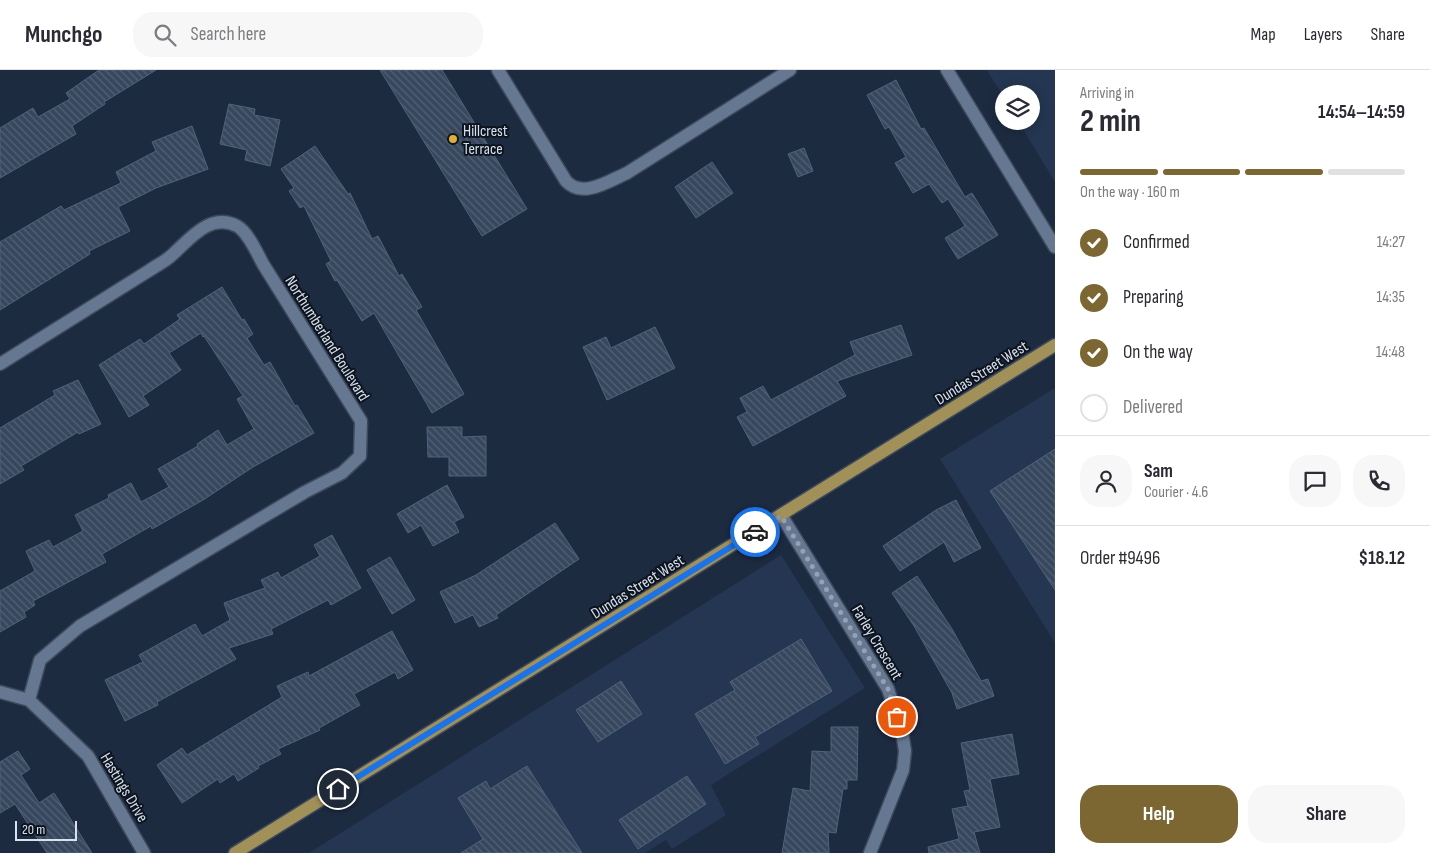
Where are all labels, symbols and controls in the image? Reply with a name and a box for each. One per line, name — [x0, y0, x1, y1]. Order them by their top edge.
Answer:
search box — [133, 12, 483, 57]
text: Munchgo — [25, 20, 103, 49]
icon: search — [151, 21, 179, 49]
text: Search here — [191, 23, 266, 46]
text: Map — [1251, 24, 1276, 45]
text: Layers — [1304, 24, 1343, 45]
text: Share — [1371, 24, 1405, 45]
text: Arriving in — [1080, 84, 1134, 103]
map controls — [995, 85, 1040, 130]
button: layers — [995, 85, 1040, 130]
text: 14:54–14:59 — [1318, 101, 1405, 124]
text: 2 min — [1080, 102, 1141, 141]
place label: Hillcrest Terrace — [463, 122, 508, 159]
marker: Hillcrest Terrace — [447, 133, 459, 145]
text: On the way · 160 m — [1080, 183, 1180, 202]
icon: check — [1080, 229, 1108, 257]
text: Confirmed — [1123, 231, 1190, 254]
text: 14:27 — [1377, 233, 1405, 252]
street label: Northumberland Boulevard — [281, 273, 373, 405]
icon: check — [1080, 284, 1108, 312]
text: Preparing — [1123, 286, 1184, 309]
text: 14:35 — [1377, 288, 1405, 307]
street label: Dundas Street West — [932, 337, 1032, 409]
icon: check — [1080, 339, 1108, 367]
text: On the way — [1123, 341, 1193, 364]
text: 14:48 — [1376, 343, 1405, 362]
text: Delivered — [1123, 396, 1183, 419]
button: person — [1080, 455, 1132, 507]
button: chat — [1289, 455, 1341, 507]
button: phone — [1353, 455, 1405, 507]
text: Sam — [1144, 460, 1173, 483]
text: Courier · 4.6 — [1144, 483, 1208, 502]
courier — [730, 507, 780, 557]
icon: car — [741, 518, 769, 546]
text: Order #9496 — [1080, 547, 1160, 570]
text: $18.12 — [1358, 547, 1405, 570]
street label: Dundas Street West — [588, 551, 688, 623]
street label: Farley Crescent — [847, 602, 906, 683]
pin — [876, 696, 918, 738]
icon: bag — [883, 703, 911, 731]
street label: Hastings Drive — [96, 750, 152, 826]
pin — [317, 768, 359, 810]
icon: home — [324, 775, 352, 803]
button: Help — [1080, 785, 1238, 843]
button: Share — [1248, 785, 1405, 843]
scale bar — [15, 818, 78, 841]
text: 20 m — [22, 821, 45, 838]

